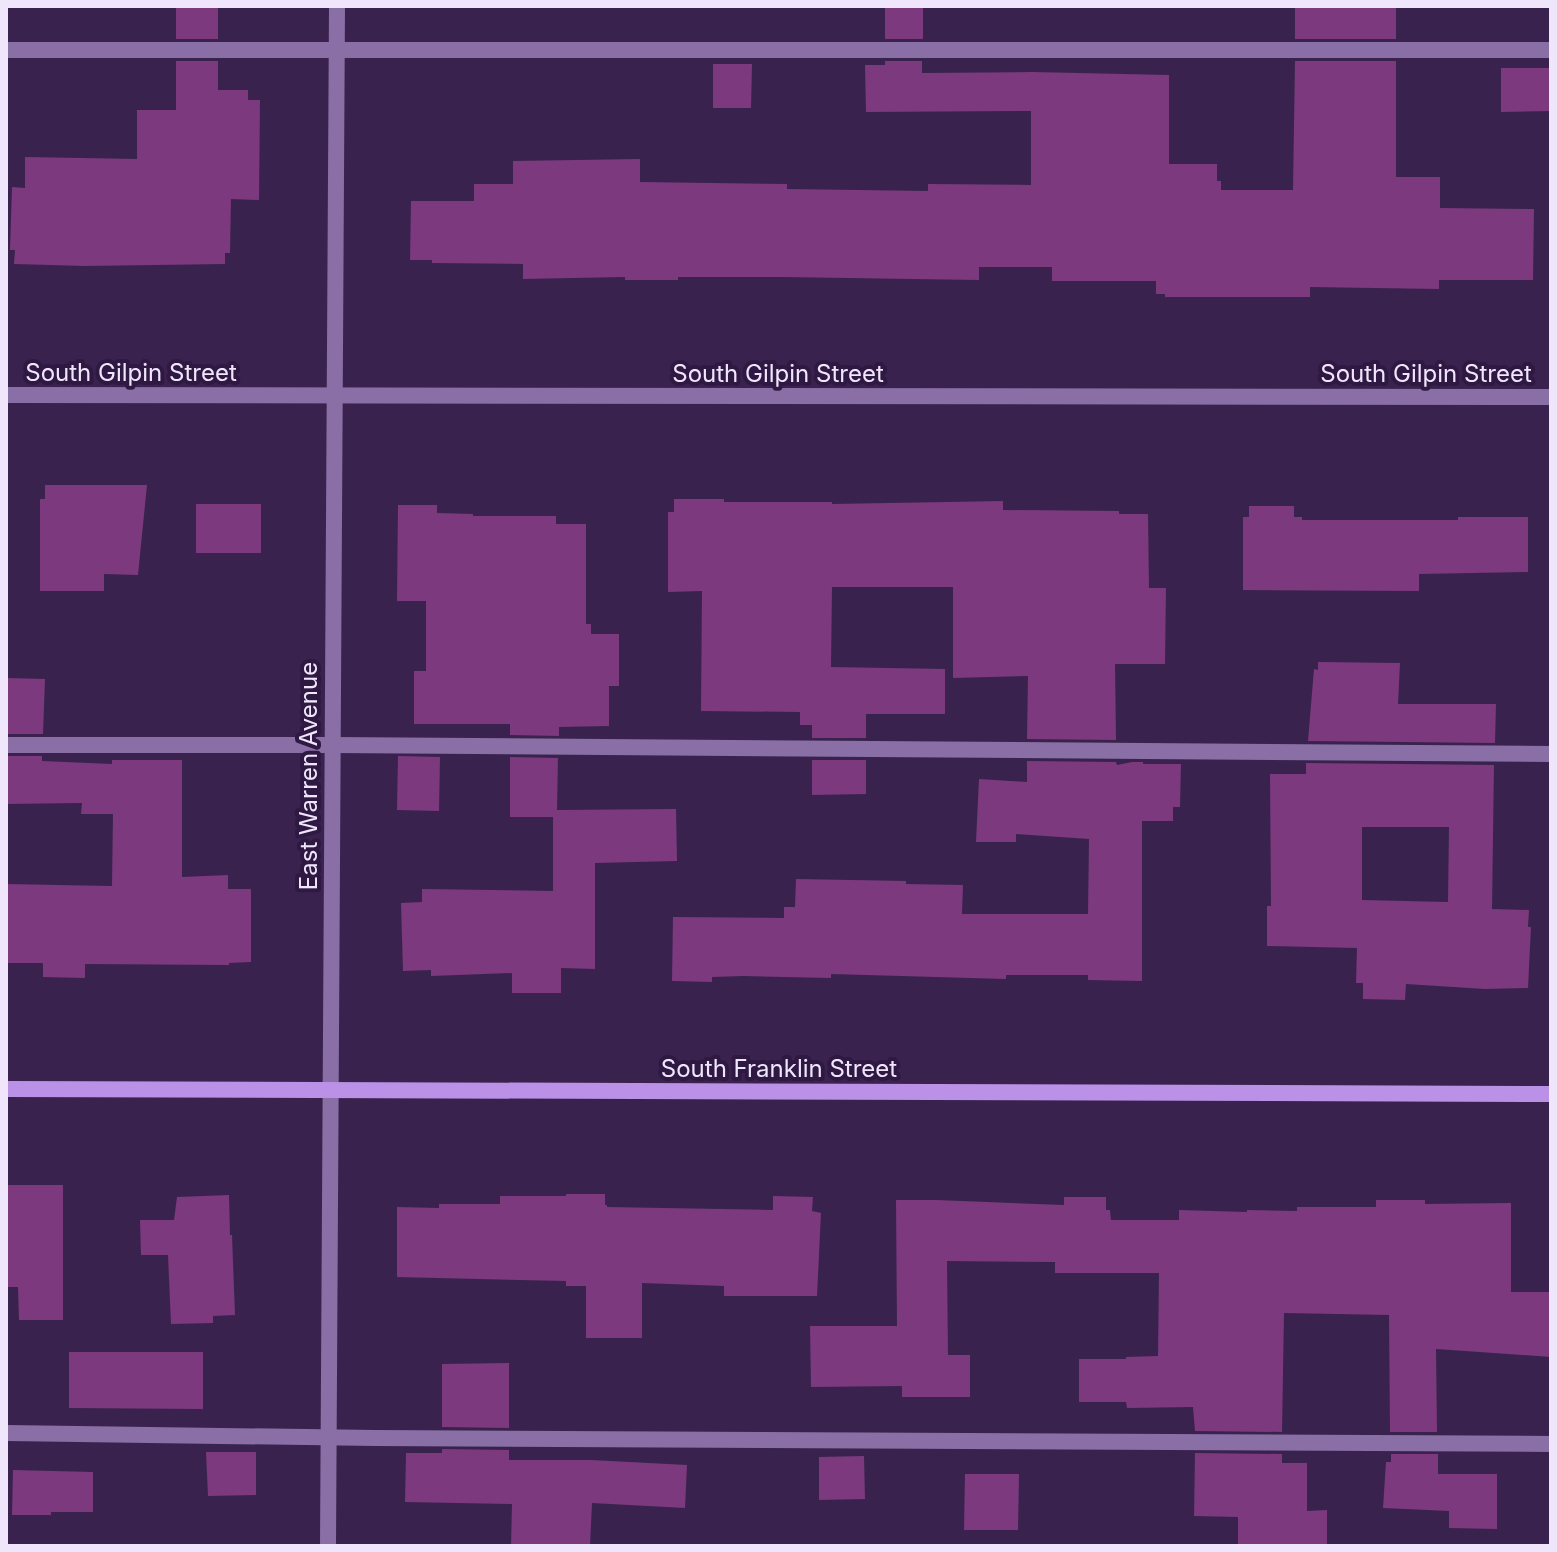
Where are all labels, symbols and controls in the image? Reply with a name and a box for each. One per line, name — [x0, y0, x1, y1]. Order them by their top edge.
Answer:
street label: South Gilpin Street — [25, 358, 237, 387]
street label: South Gilpin Street — [672, 359, 884, 388]
street label: South Gilpin Street — [1320, 359, 1532, 388]
street label: East Warren Avenue — [294, 662, 323, 890]
street label: South Franklin Street — [661, 1054, 897, 1083]

